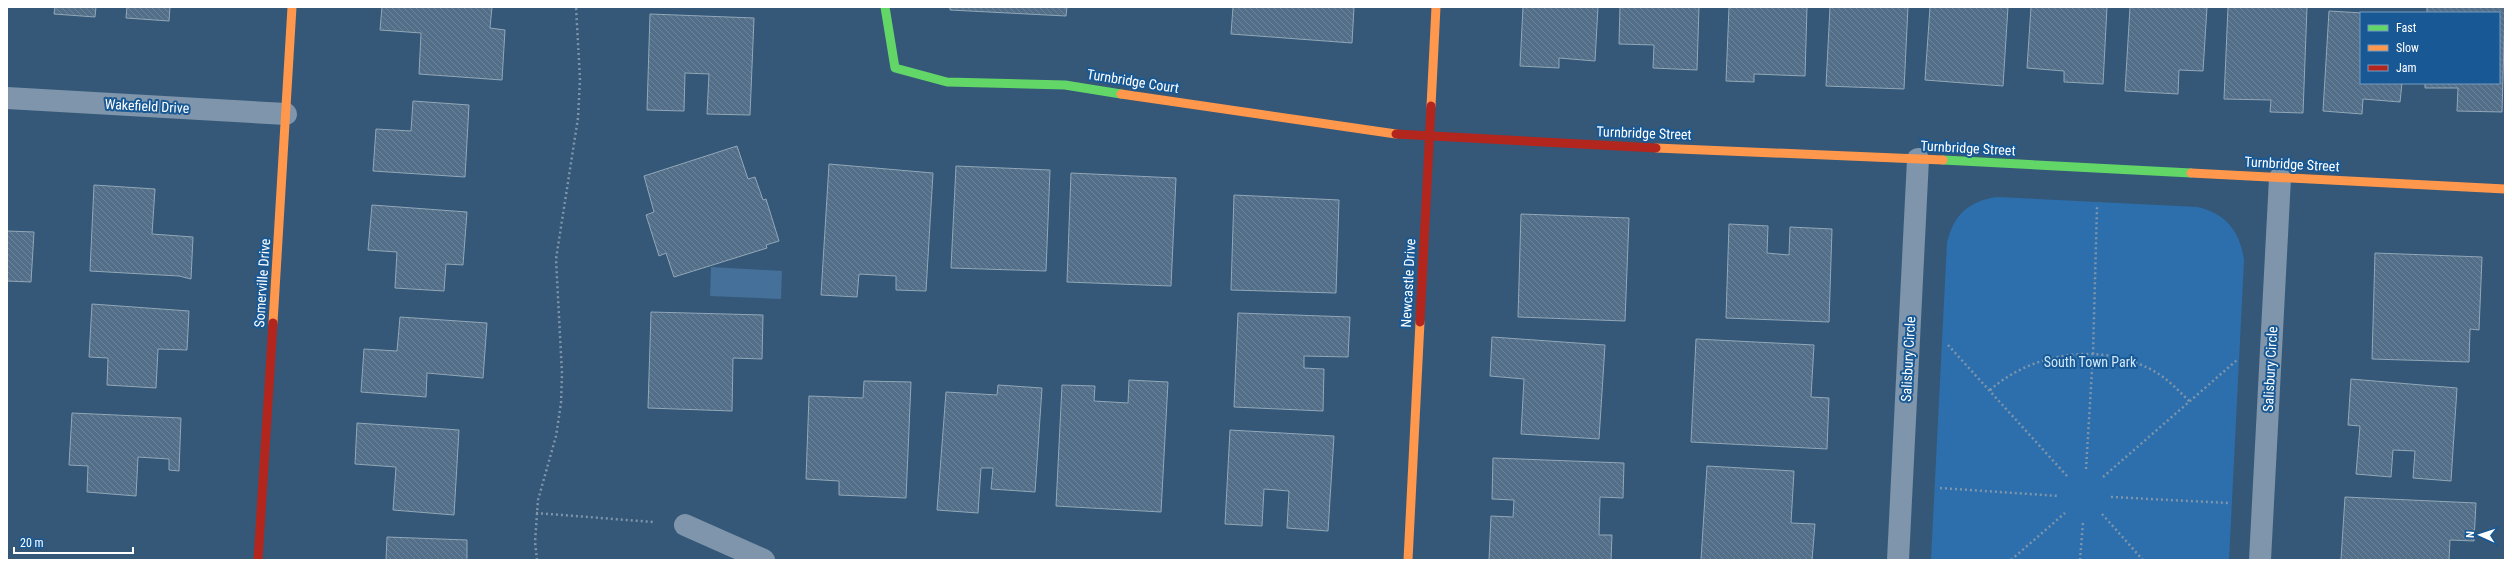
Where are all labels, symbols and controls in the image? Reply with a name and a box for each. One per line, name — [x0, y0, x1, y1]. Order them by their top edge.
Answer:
legend — [2360, 12, 2500, 84]
text: Fast — [2396, 21, 2417, 35]
text: Slow — [2396, 41, 2419, 55]
text: Jam — [2396, 61, 2417, 75]
street label: Turnbridge Court — [1086, 66, 1180, 96]
street label: Wakefield Drive — [104, 96, 190, 116]
street label: Turnbridge Street — [1596, 123, 1692, 143]
street label: Turnbridge Street — [1920, 138, 2016, 158]
street label: Turnbridge Street — [2244, 154, 2340, 174]
street label: Somerville Drive — [251, 238, 273, 328]
street label: Newcastle Drive — [1398, 238, 1418, 328]
street label: Salisbury Circle — [1898, 316, 1918, 402]
street label: Salisbury Circle — [2260, 326, 2280, 412]
park label: South Town Park — [2044, 354, 2137, 370]
north arrow — [2460, 515, 2500, 555]
scale bar — [14, 529, 133, 555]
text: N — [2464, 531, 2477, 538]
text: 20 m — [20, 536, 44, 550]

